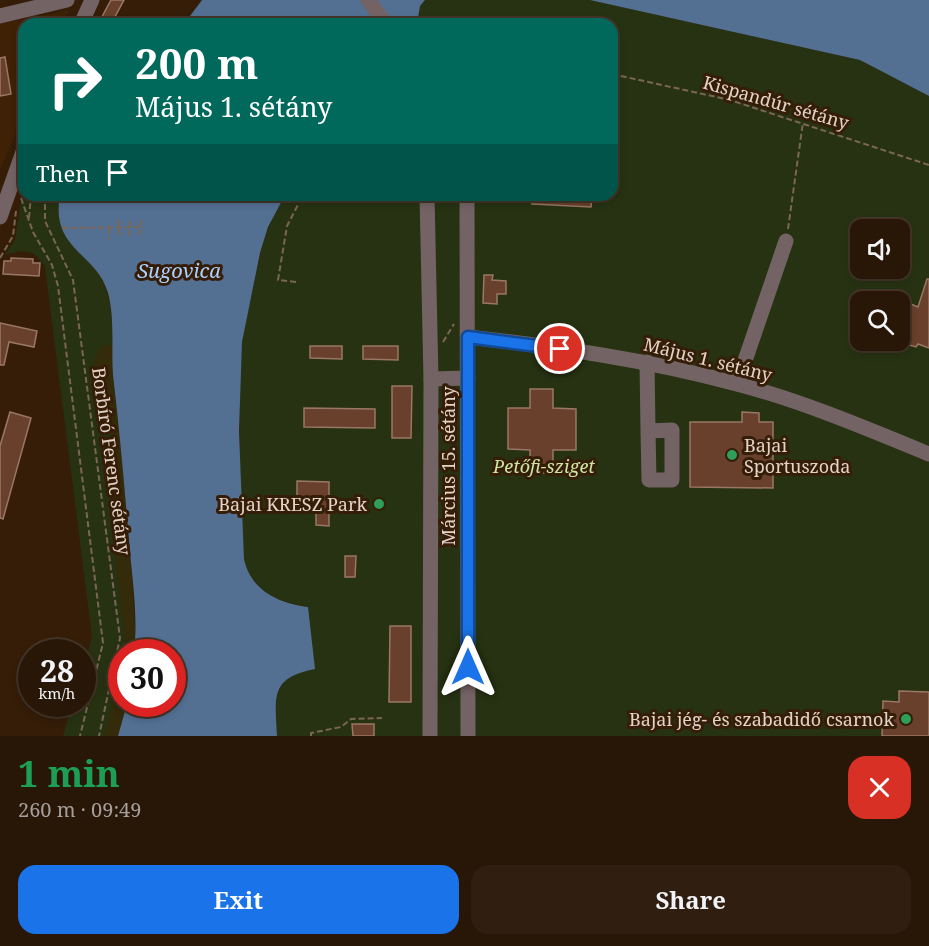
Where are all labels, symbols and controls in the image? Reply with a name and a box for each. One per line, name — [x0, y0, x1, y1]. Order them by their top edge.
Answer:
text: 200 m — [135, 34, 259, 91]
icon: right — [36, 42, 114, 120]
street label: Kispandúr sétány — [700, 70, 852, 135]
text: Május 1. sétány — [135, 88, 332, 125]
icon: arrive — [101, 156, 134, 189]
text: Then — [36, 158, 89, 188]
map controls — [850, 219, 910, 351]
button: sound — [850, 219, 910, 279]
water label: Sugovica — [137, 257, 221, 284]
button: search — [850, 291, 910, 351]
pin — [534, 323, 585, 374]
street label: Május 1. sétány — [641, 331, 776, 387]
icon: arrive — [543, 332, 576, 365]
street label: Borbíró Ferenc sétány — [87, 366, 137, 557]
street label: Március 15. sétány — [436, 386, 460, 546]
place label: Bajai Sportuszoda — [744, 433, 850, 478]
marker: Bajai Sportuszoda — [725, 448, 739, 462]
park label: Petőfi-sziget — [492, 454, 595, 478]
place label: Bajai KRESZ Park — [218, 492, 367, 516]
marker: Bajai KRESZ Park — [372, 497, 386, 511]
position arrow — [436, 635, 500, 699]
speed limit sign: 30 — [108, 639, 186, 717]
text: 28 — [40, 650, 74, 691]
text: km/h — [39, 683, 75, 703]
place label: Bajai jég- és szabadidő csarnok — [629, 707, 894, 731]
marker: Bajai jég- és szabadidő csarnok — [899, 712, 913, 726]
text: 1 min — [18, 749, 120, 798]
button: close — [848, 756, 911, 819]
text: 260 m · 09:49 — [18, 796, 141, 823]
button: Exit — [18, 865, 459, 934]
button: Share — [471, 865, 911, 934]

